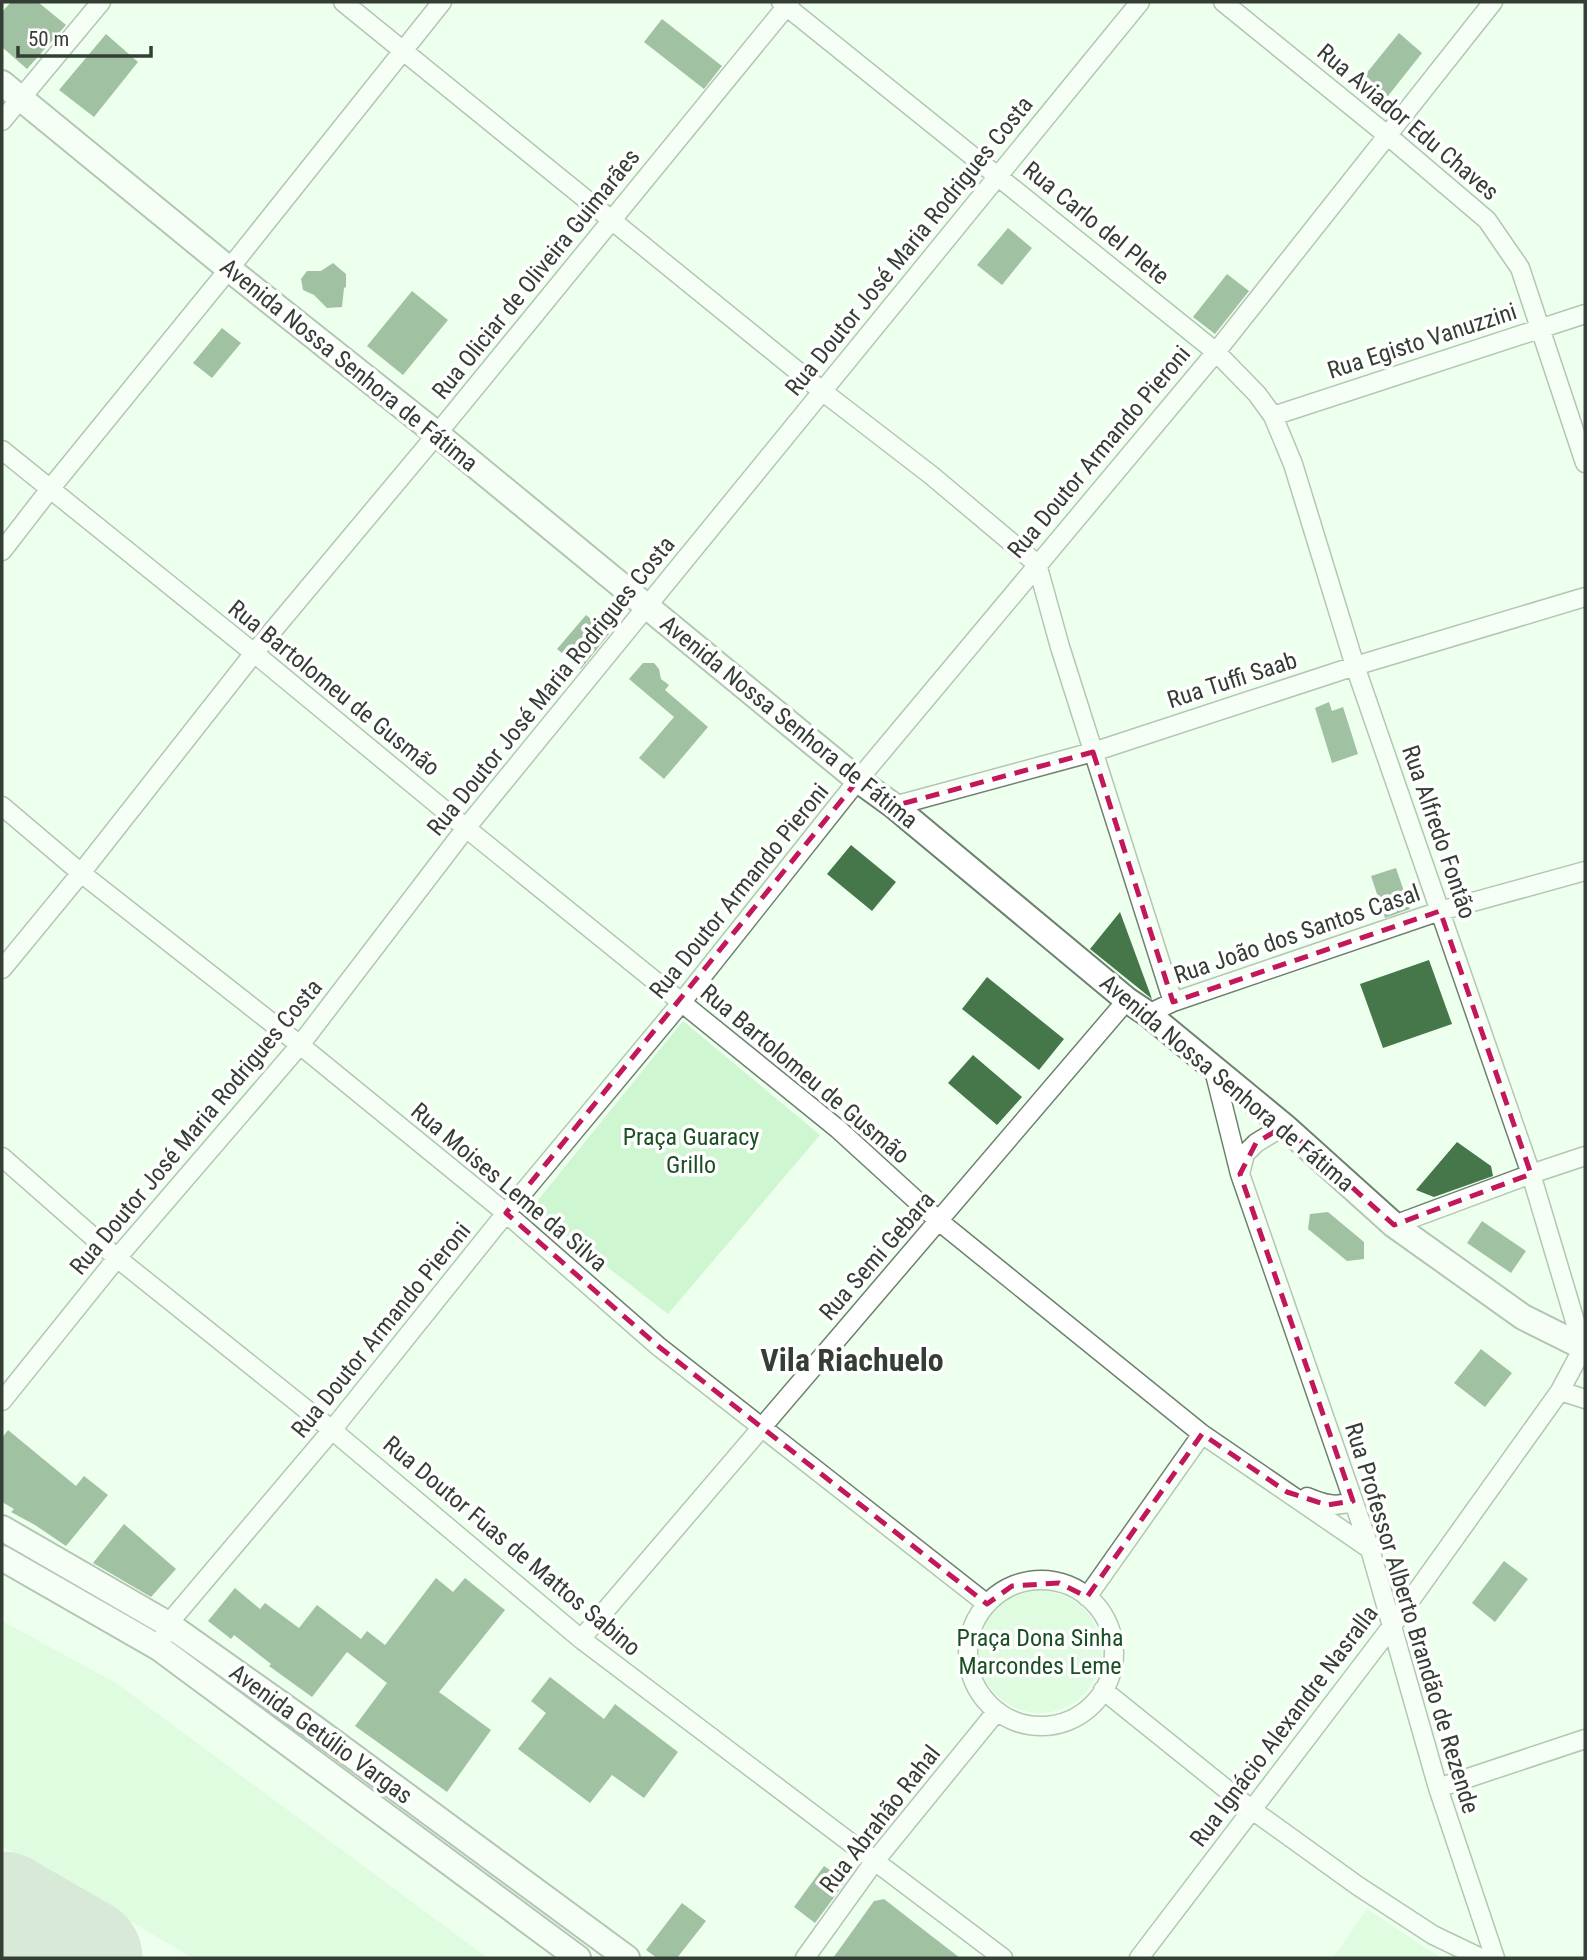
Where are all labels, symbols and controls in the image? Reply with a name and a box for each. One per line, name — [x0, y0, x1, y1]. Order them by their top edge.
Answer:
scale bar — [18, 14, 150, 58]
text: 50 m — [28, 27, 69, 51]
street label: Rua Aviador Edu Chaves — [1312, 38, 1504, 206]
street label: Rua Doutor José Maria Rodrigues Costa — [779, 91, 1039, 401]
street label: Rua Oliciar de Oliveira Guimarães — [426, 143, 646, 405]
street label: Rua Carlo del Plete — [1017, 156, 1175, 290]
street label: Avenida Nossa Senhora de Fátima — [215, 253, 483, 477]
street label: Rua Egisto Vanuzzini — [1324, 297, 1520, 385]
street label: Rua Doutor Armando Pieroni — [1002, 340, 1196, 564]
street label: Rua Doutor José Maria Rodrigues Costa — [421, 531, 681, 841]
street label: Rua Bartolomeu de Gusmão — [223, 594, 445, 782]
street label: Avenida Nossa Senhora de Fátima — [655, 610, 923, 834]
street label: Rua Tuffi Saab — [1164, 646, 1300, 714]
street label: Rua Alfredo Fontão — [1396, 742, 1482, 922]
street label: Rua Doutor Armando Pieroni — [644, 778, 834, 1004]
street label: Rua João dos Santos Casal — [1170, 879, 1424, 989]
street label: Avenida Nossa Senhora de Fátima — [1094, 969, 1360, 1197]
street label: Rua Doutor José Maria Rodrigues Costa — [64, 974, 328, 1280]
street label: Rua Bartolomeu de Gusmão — [695, 979, 915, 1169]
street label: Rua Moises Leme da Silva — [405, 1097, 613, 1277]
park label: Praça Guaracy Grillo — [623, 1123, 759, 1179]
street label: Rua Semi Gebara — [814, 1186, 940, 1326]
street label: Rua Doutor Armando Pieroni — [286, 1217, 476, 1443]
district label: Vila Riachuelo — [760, 1341, 944, 1379]
street label: Rua Professor Alberto Brandão de Rezende — [1339, 1419, 1485, 1817]
street label: Rua Doutor Fuas de Mattos Sabino — [378, 1430, 646, 1662]
street label: Rua Ignácio Alexandre Nasralla — [1184, 1600, 1384, 1852]
park label: Praça Dona Sinha Marcondes Leme — [957, 1624, 1123, 1680]
street label: Avenida Getúlio Vargas — [224, 1658, 418, 1810]
street label: Rua Abrahão Rahal — [814, 1740, 946, 1898]

